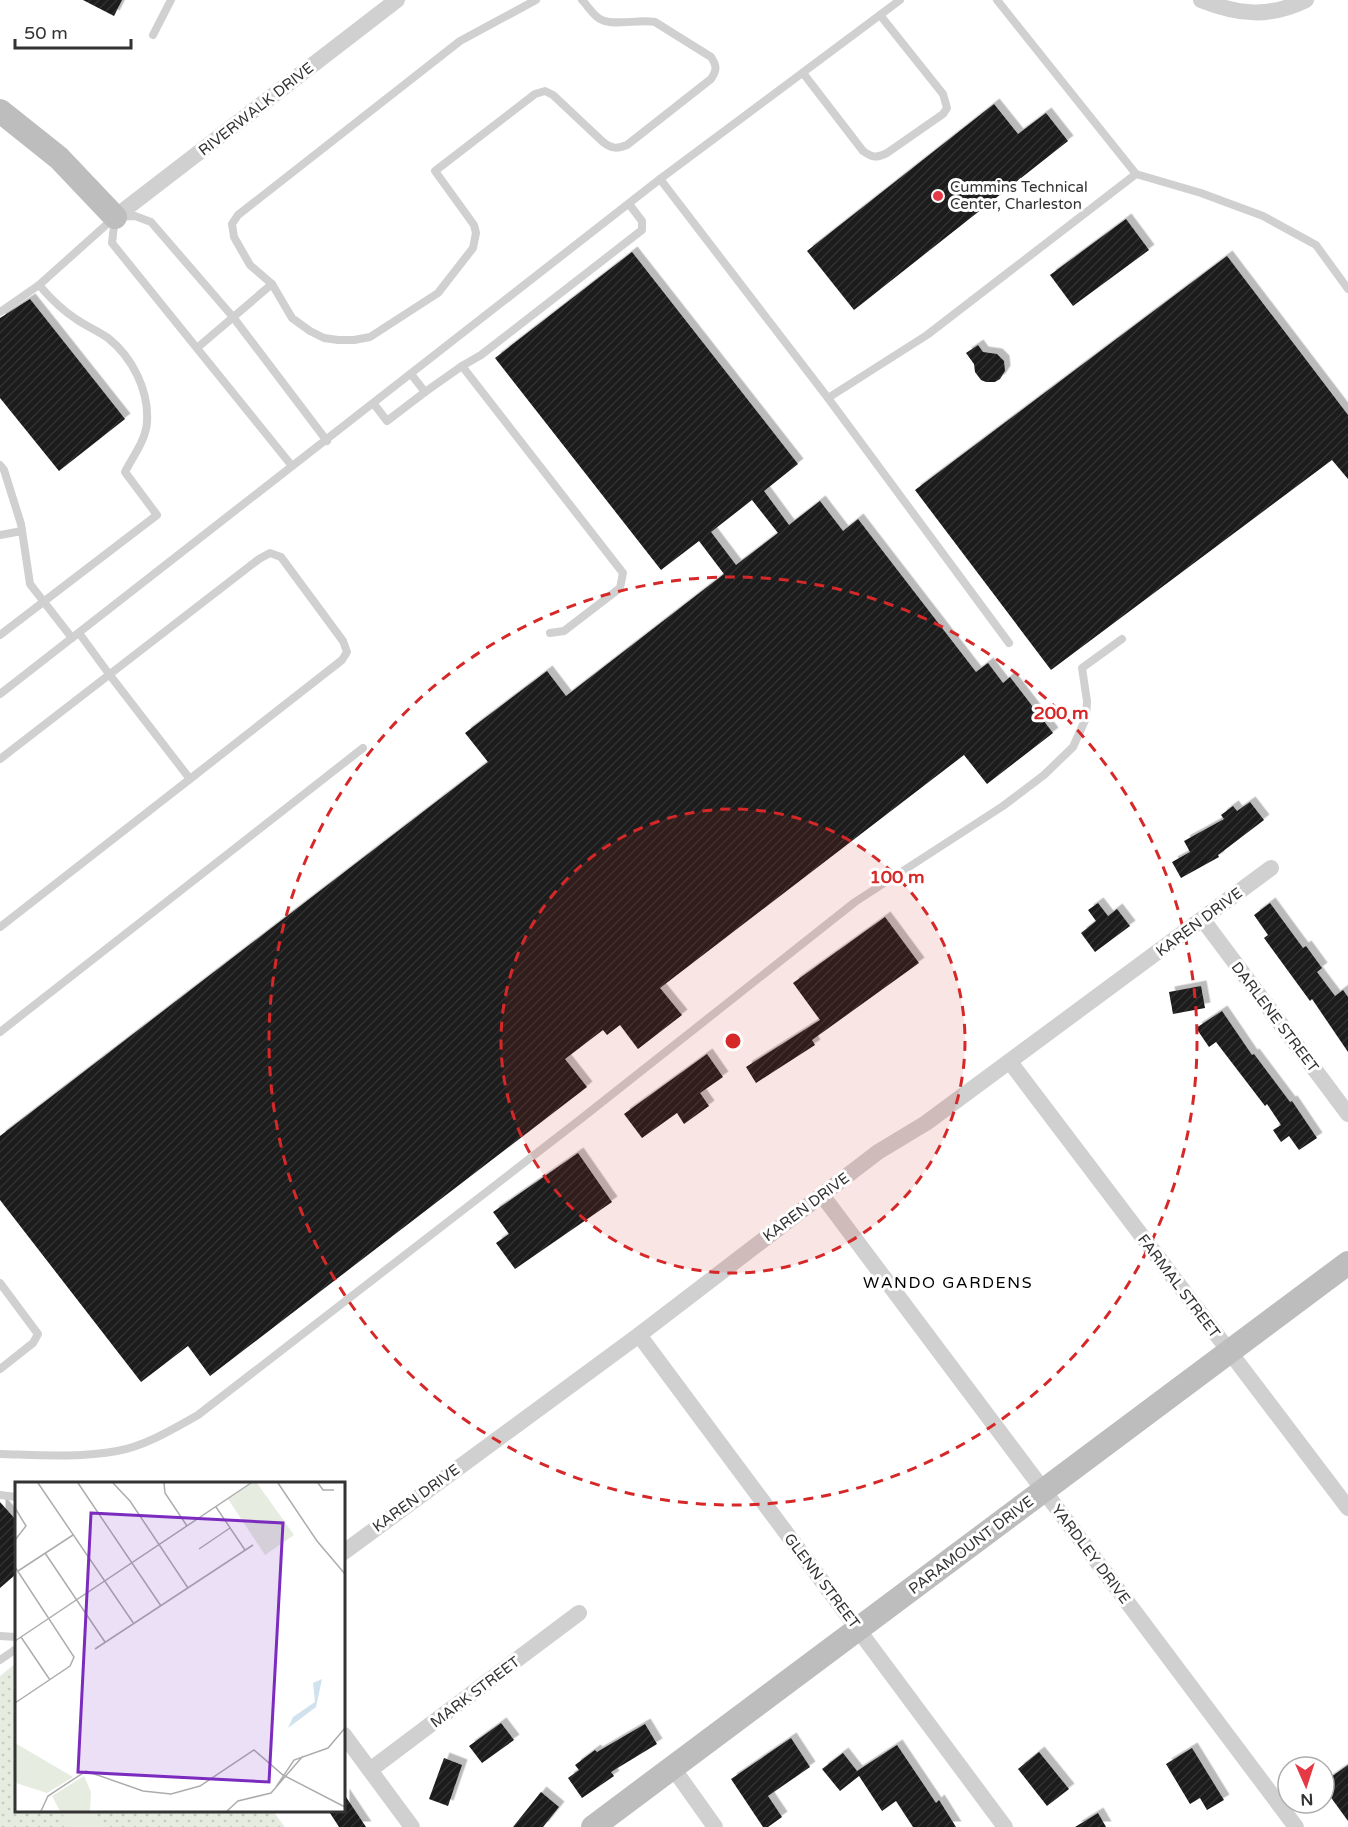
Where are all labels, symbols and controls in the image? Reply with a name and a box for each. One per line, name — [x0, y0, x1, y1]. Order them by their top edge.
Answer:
scale bar — [15, 12, 130, 50]
text: 50 m — [24, 22, 68, 44]
street label: RIVERWALK DRIVE — [195, 59, 317, 159]
place label: Cummins Technical Center, Charleston — [950, 178, 1088, 213]
marker: Cummins Technical Center, Charleston — [931, 189, 945, 203]
text: 200 m — [1033, 702, 1089, 724]
text: 100 m — [869, 866, 925, 888]
street label: KAREN DRIVE — [1152, 884, 1246, 960]
street label: DARLENE STREET — [1228, 958, 1322, 1076]
centre of rings — [723, 1031, 743, 1051]
street label: KAREN DRIVE — [759, 1169, 853, 1245]
street label: FARMAL STREET — [1134, 1231, 1224, 1341]
district label: WANDO GARDENS — [863, 1273, 1033, 1293]
street label: KAREN DRIVE — [369, 1460, 463, 1536]
inset map — [15, 1482, 345, 1812]
street label: PARAMOUNT DRIVE — [905, 1492, 1037, 1598]
street label: YARDLEY DRIVE — [1048, 1501, 1134, 1607]
street label: GLENN STREET — [780, 1530, 864, 1632]
street label: MARK STREET — [427, 1653, 523, 1731]
north arrow — [1276, 1755, 1336, 1815]
text: N — [1300, 1789, 1314, 1809]

